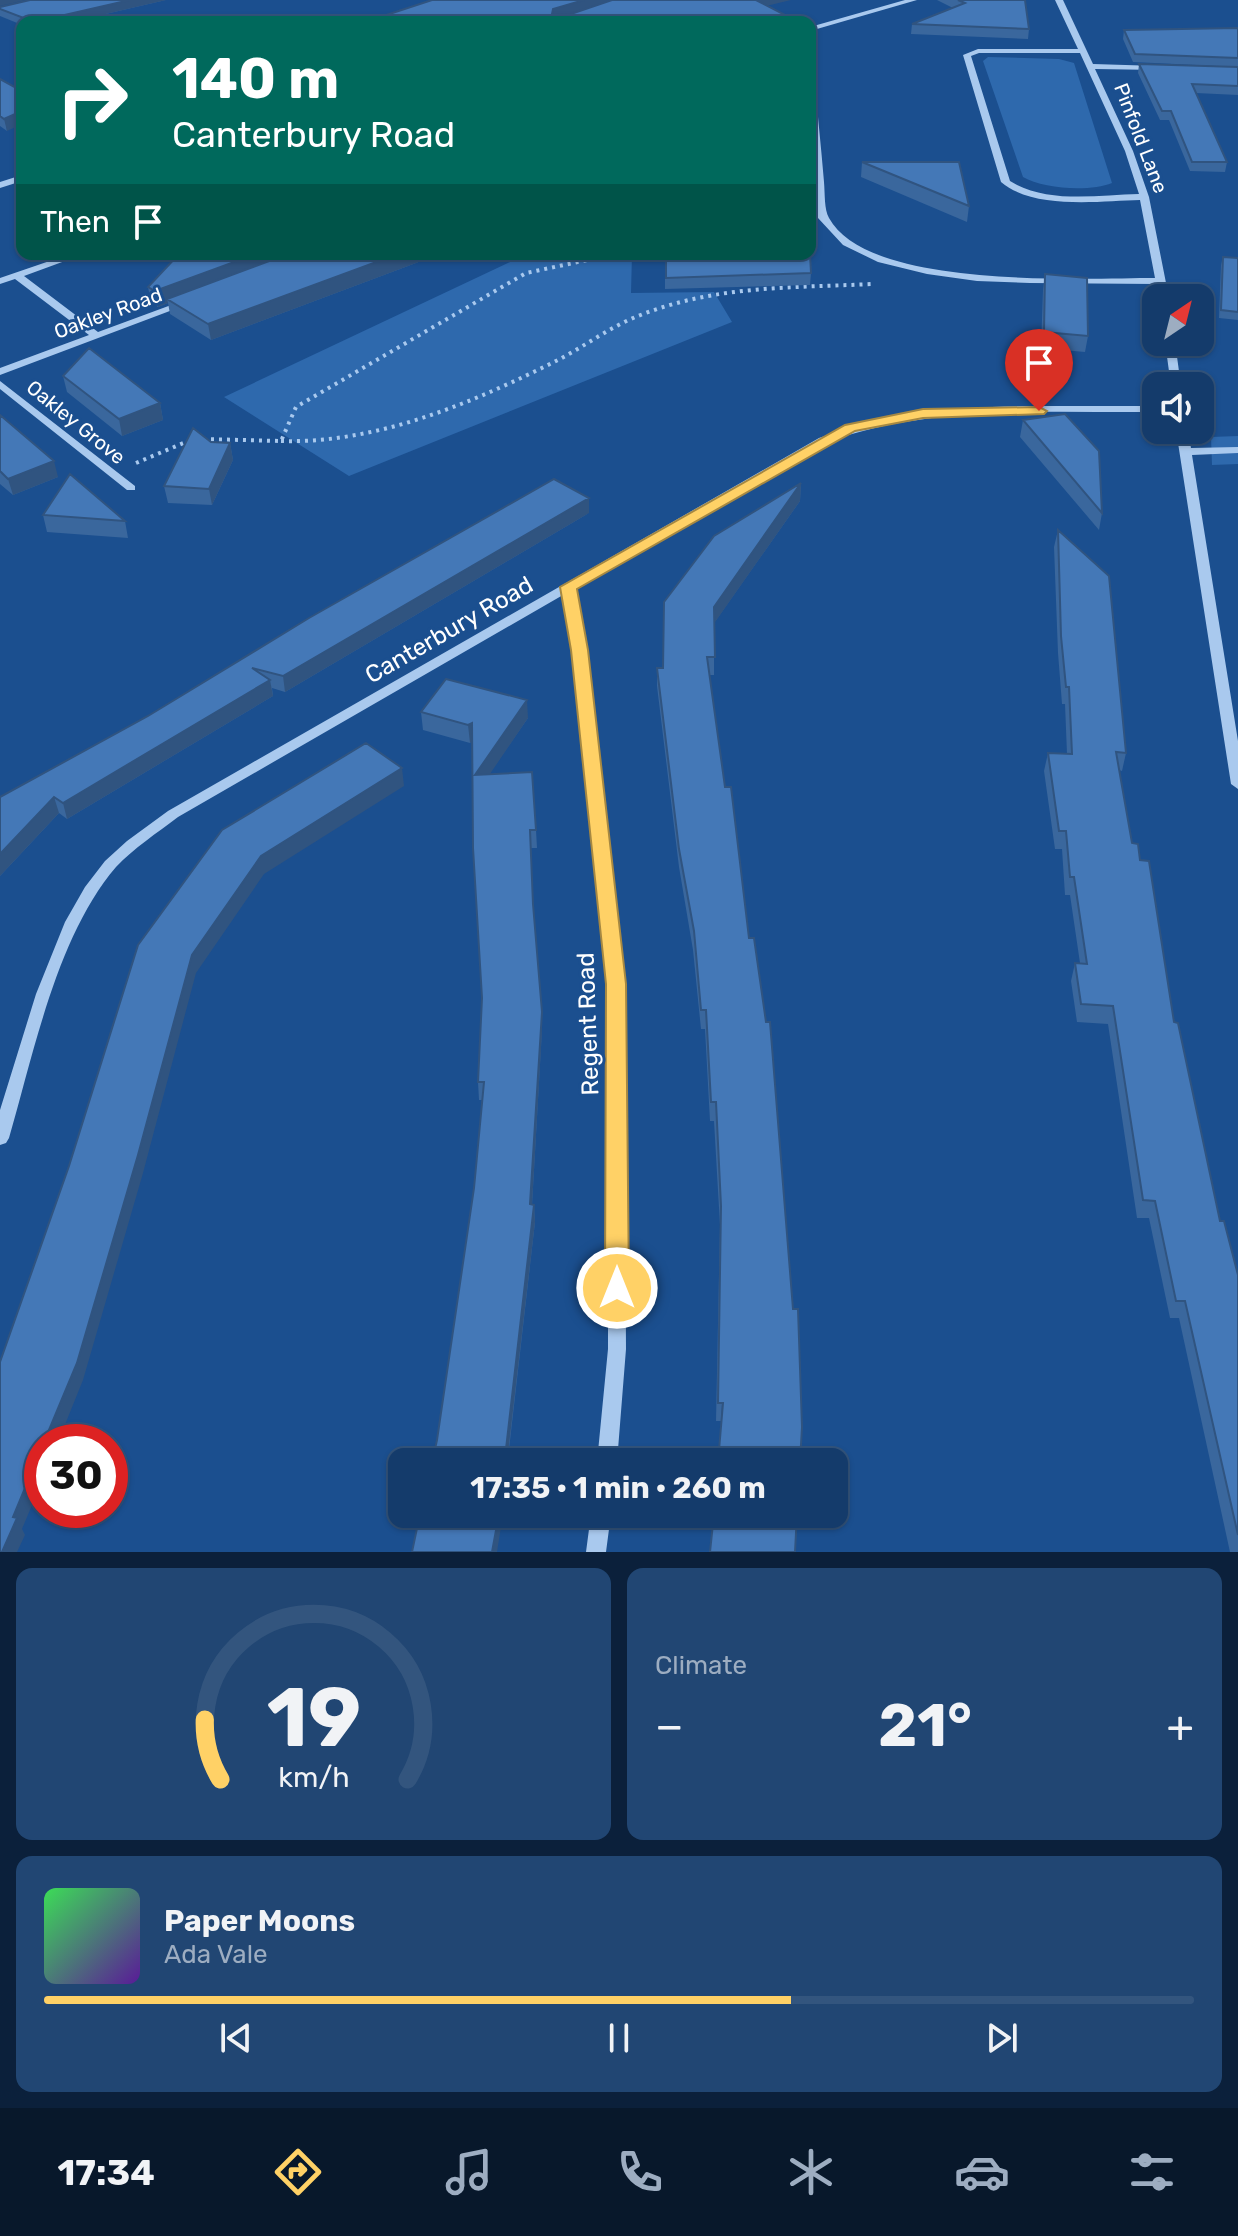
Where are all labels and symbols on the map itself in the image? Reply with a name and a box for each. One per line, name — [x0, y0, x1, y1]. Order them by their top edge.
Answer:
street label: Pinfold Lane — [1109, 80, 1173, 196]
street label: Oakley Road — [51, 282, 165, 344]
north arrow — [1142, 284, 1214, 356]
pin — [1005, 329, 1073, 411]
street label: Oakley Grove — [22, 375, 130, 469]
street label: Canterbury Road — [360, 571, 538, 689]
street label: Regent Road — [572, 952, 604, 1096]
position arrow — [575, 1246, 659, 1330]
speed limit sign: 30 — [24, 1424, 128, 1528]

